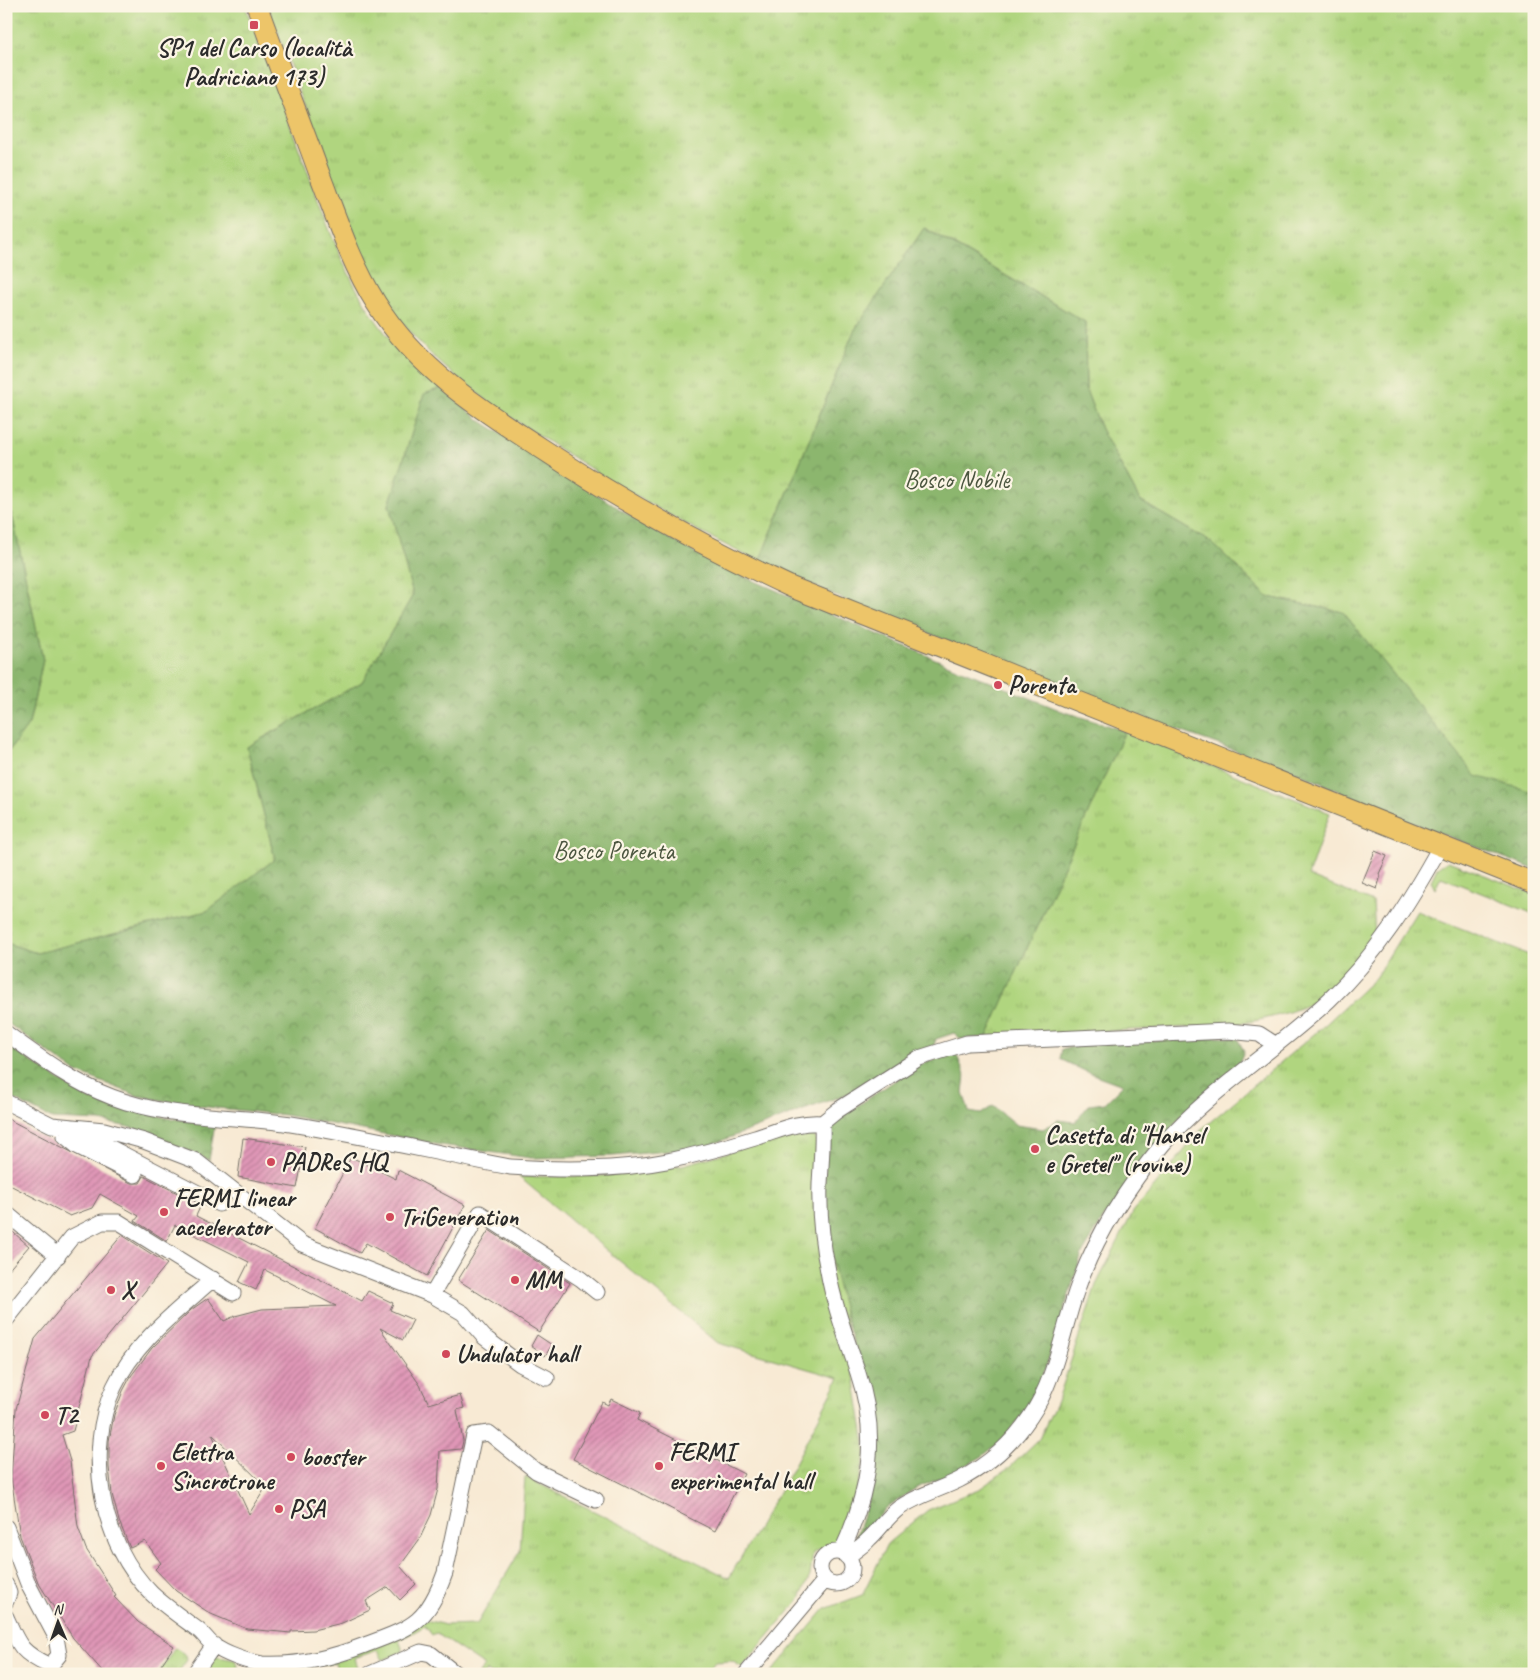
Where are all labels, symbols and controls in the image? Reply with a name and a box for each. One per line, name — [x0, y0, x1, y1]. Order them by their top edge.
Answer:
marker: SP1 del Carso (località Padriciano 173) — [248, 19, 260, 31]
place label: SP1 del Carso (località Padriciano 173) — [157, 32, 354, 93]
park label: Bosco Nobile — [905, 464, 1011, 496]
place label: Porenta — [1008, 669, 1078, 701]
marker: Porenta — [992, 679, 1004, 691]
park label: Bosco Porenta — [554, 835, 676, 867]
place label: Casetta di "Hansel e Gretel" (rovine) — [1045, 1119, 1208, 1180]
marker: Casetta di "Hansel e Gretel" (rovine) — [1029, 1143, 1041, 1155]
place label: PADReS HQ — [281, 1146, 389, 1178]
marker: PADReS HQ — [265, 1156, 277, 1168]
place label: FERMI linear accelerator — [174, 1182, 298, 1243]
place label: TriGeneration — [400, 1201, 519, 1233]
marker: FERMI linear accelerator — [158, 1206, 170, 1218]
marker: TriGeneration — [384, 1211, 396, 1223]
place label: MM — [525, 1264, 563, 1296]
place label: X — [121, 1274, 138, 1306]
marker: MM — [509, 1274, 521, 1286]
marker: X — [105, 1284, 117, 1296]
place label: Undulator hall — [456, 1338, 582, 1370]
marker: Undulator hall — [440, 1348, 452, 1360]
place label: T2 — [55, 1399, 80, 1431]
marker: T2 — [39, 1409, 51, 1421]
place label: Elettra Sincrotrone — [171, 1436, 276, 1497]
place label: FERMI experimental hall — [669, 1436, 816, 1497]
place label: booster — [301, 1441, 368, 1473]
marker: booster — [285, 1451, 297, 1463]
marker: Elettra Sincrotrone — [155, 1460, 167, 1472]
marker: FERMI experimental hall — [653, 1460, 665, 1472]
place label: PSA — [289, 1493, 327, 1525]
marker: PSA — [273, 1503, 285, 1515]
north arrow — [32, 1598, 82, 1648]
text: N — [53, 1601, 65, 1618]

